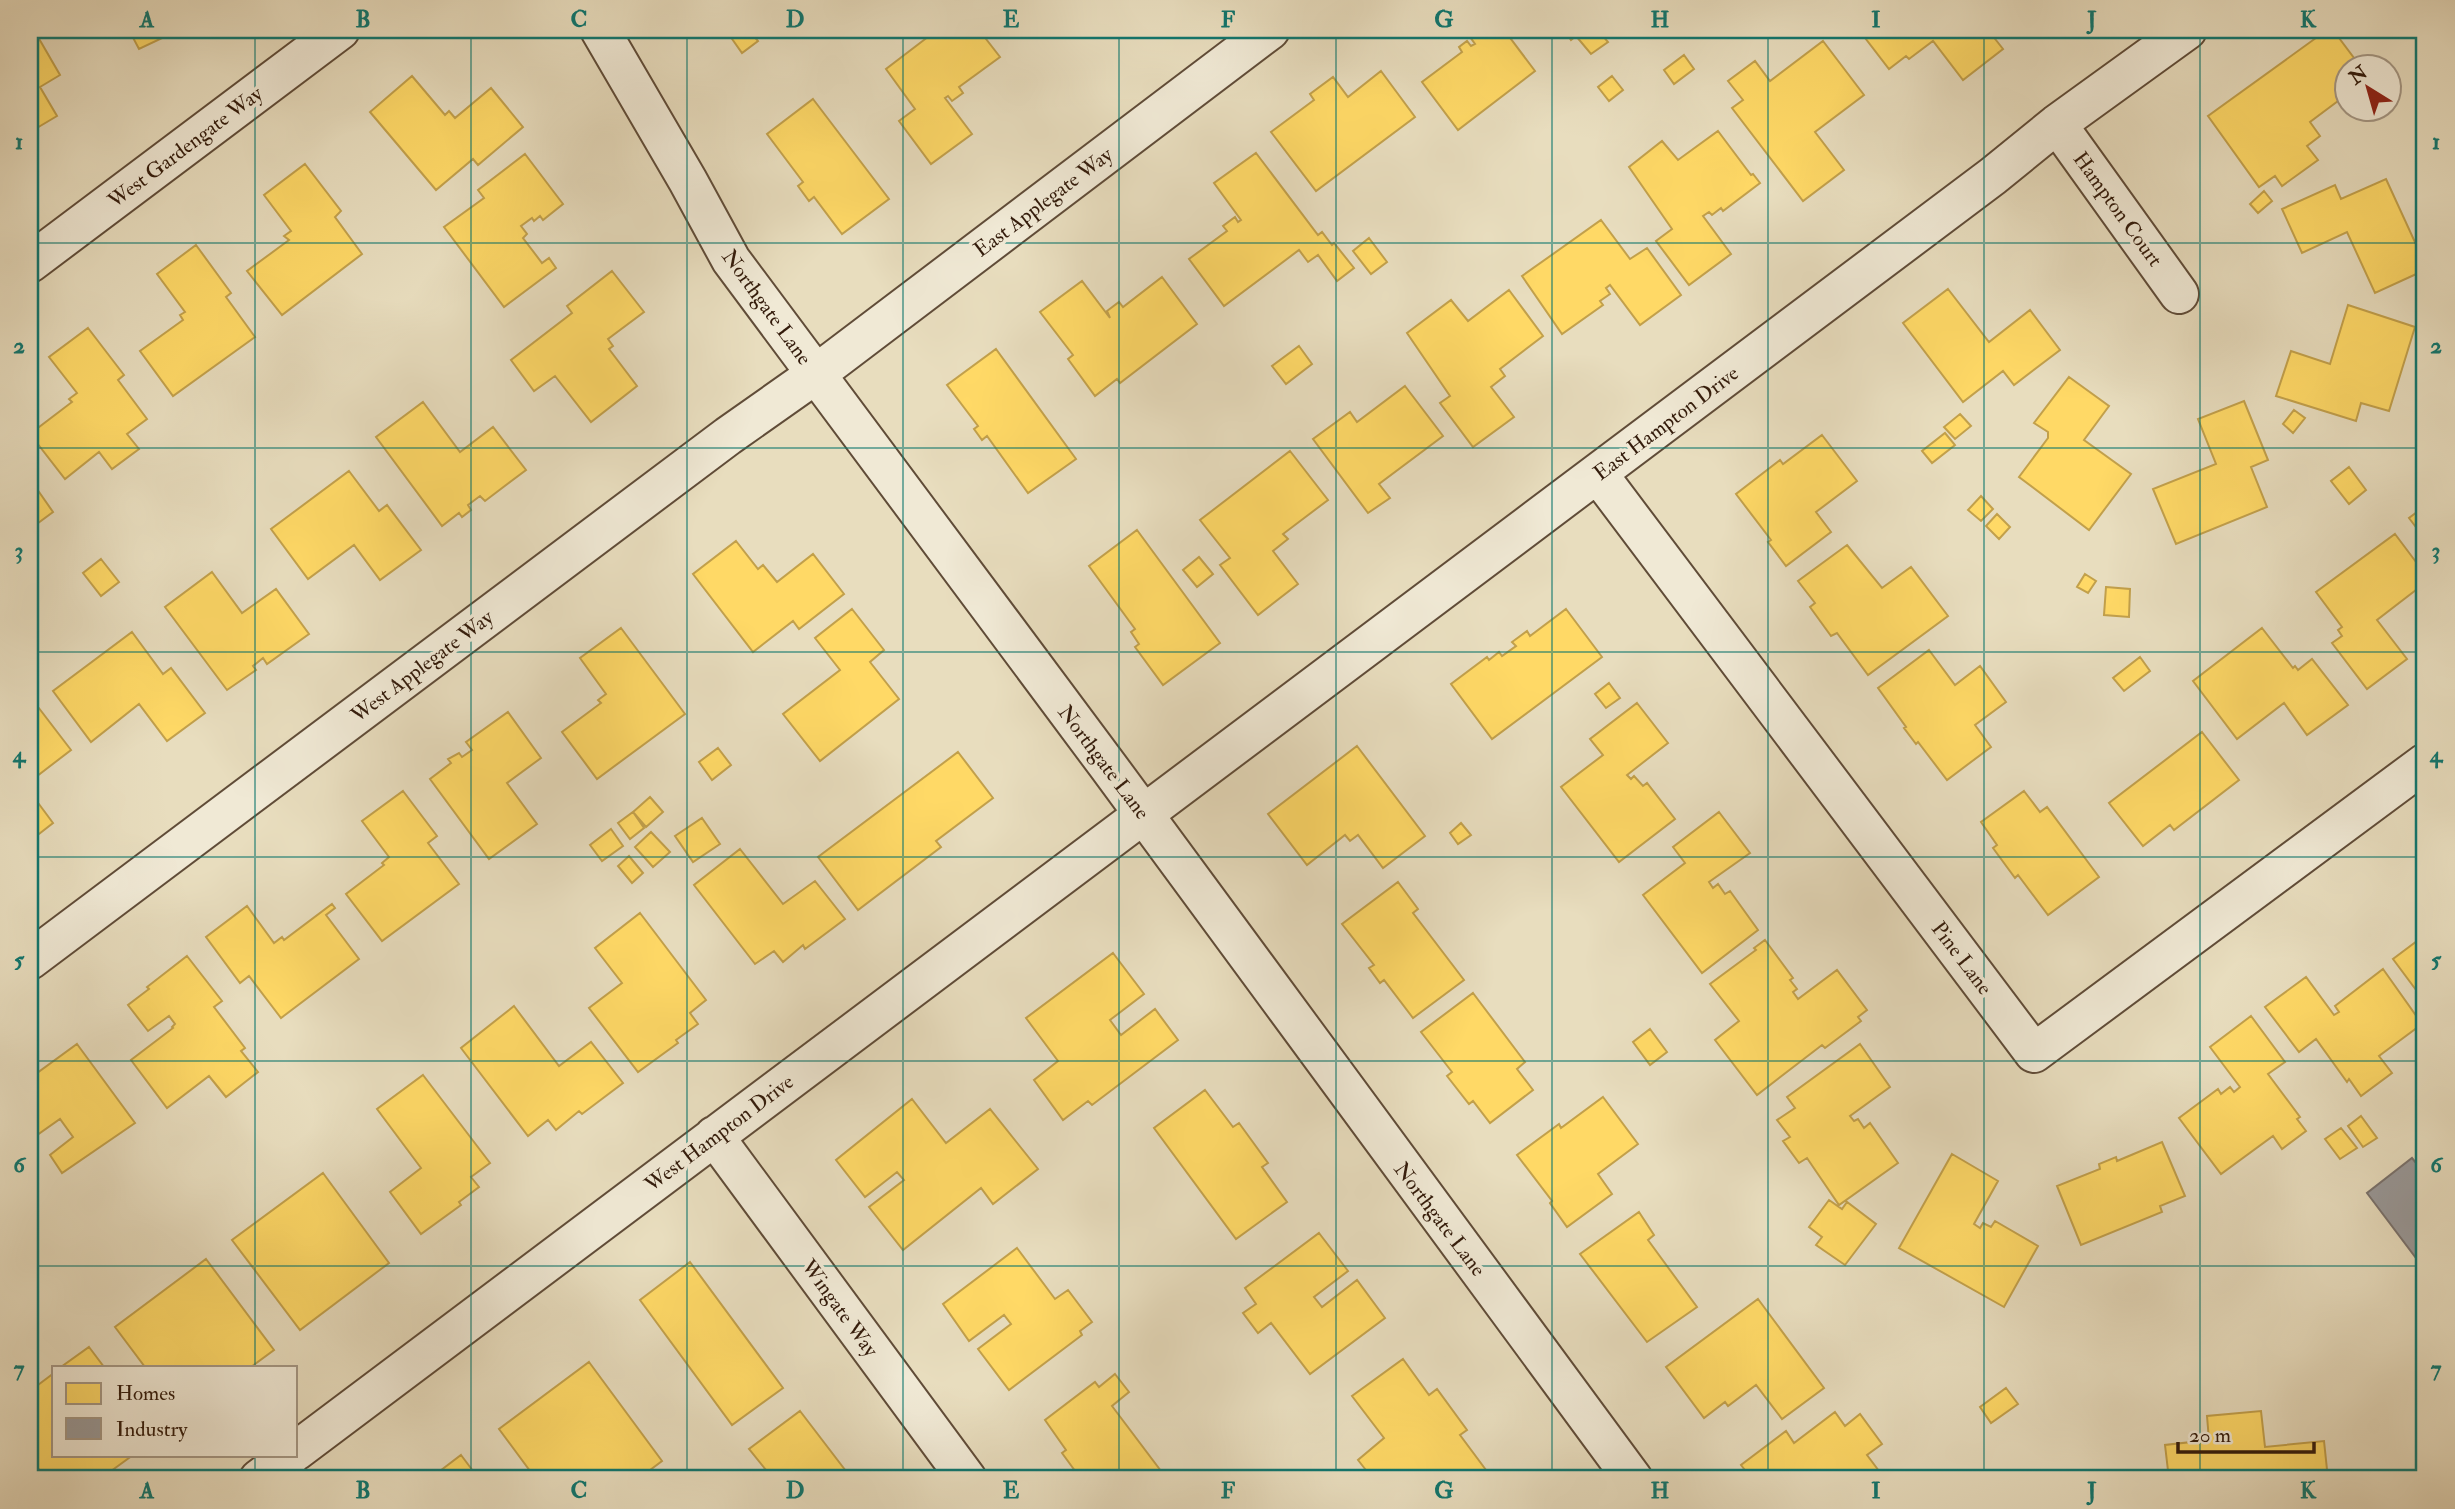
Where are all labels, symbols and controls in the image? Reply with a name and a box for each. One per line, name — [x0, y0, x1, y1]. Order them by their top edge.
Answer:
text: A — [139, 5, 155, 34]
text: B — [355, 5, 371, 34]
text: C — [571, 5, 587, 34]
text: D — [786, 5, 804, 34]
text: E — [1003, 5, 1020, 34]
text: F — [1221, 5, 1236, 34]
text: G — [1434, 5, 1454, 34]
text: H — [1651, 5, 1670, 34]
text: I — [1871, 5, 1881, 34]
text: J — [2086, 5, 2097, 35]
text: K — [2300, 5, 2317, 34]
north arrow — [2332, 52, 2402, 122]
text: N — [2344, 60, 2373, 91]
street label: West Gardengate Way — [102, 80, 269, 215]
text: 1 — [15, 127, 23, 156]
text: 1 — [2432, 127, 2440, 156]
street label: East Applegate Way — [969, 141, 1119, 263]
street label: Hampton Court — [2067, 146, 2169, 272]
street label: Northgate Lane — [716, 244, 818, 371]
text: 2 — [13, 331, 25, 360]
text: 2 — [2430, 331, 2442, 360]
street label: East Hampton Drive — [1588, 360, 1745, 487]
text: 3 — [15, 536, 23, 565]
text: 3 — [2432, 536, 2440, 565]
street label: West Applegate Way — [345, 604, 499, 729]
street label: Northgate Lane — [1052, 700, 1156, 825]
text: 4 — [12, 740, 27, 769]
text: 4 — [2429, 740, 2444, 769]
street label: Pine Lane — [1925, 916, 1998, 1001]
text: 5 — [14, 945, 25, 974]
text: 5 — [2431, 945, 2442, 974]
street label: West Hampton Drive — [639, 1068, 799, 1199]
text: 6 — [13, 1150, 27, 1179]
text: 6 — [2430, 1150, 2444, 1179]
street label: Northgate Lane — [1388, 1157, 1492, 1282]
street label: Wingate Way — [795, 1253, 884, 1363]
text: 7 — [14, 1354, 25, 1383]
text: 7 — [2431, 1354, 2442, 1383]
legend — [52, 1366, 298, 1456]
text: Homes — [116, 1380, 175, 1407]
scale bar — [2178, 1411, 2315, 1455]
text: Industry — [116, 1416, 188, 1443]
text: 20 m — [2189, 1422, 2231, 1449]
text: A — [139, 1476, 155, 1505]
text: B — [355, 1476, 371, 1505]
text: C — [571, 1476, 587, 1505]
text: D — [786, 1476, 804, 1505]
text: E — [1003, 1476, 1020, 1505]
text: F — [1221, 1476, 1236, 1505]
text: G — [1434, 1476, 1454, 1505]
text: H — [1651, 1476, 1670, 1505]
text: I — [1871, 1476, 1881, 1505]
text: J — [2086, 1476, 2097, 1506]
text: K — [2300, 1476, 2317, 1505]

